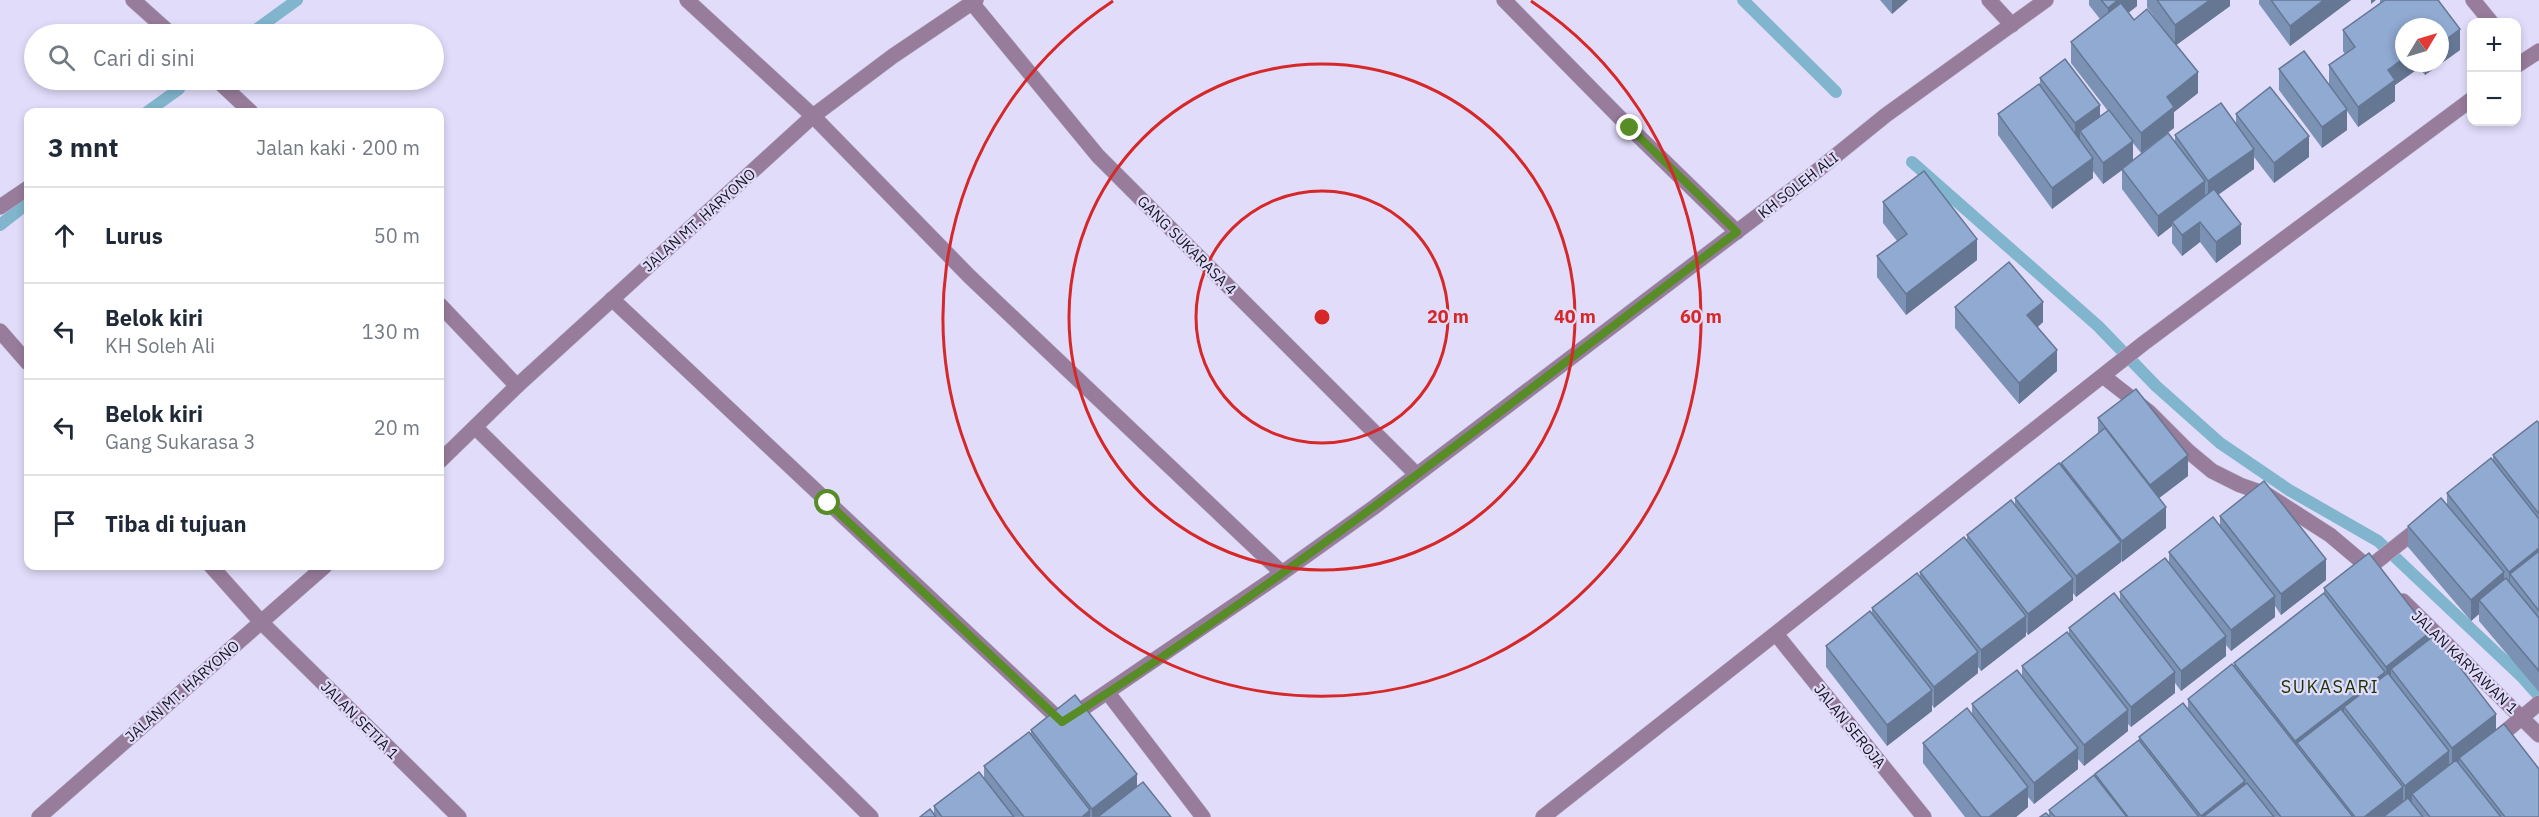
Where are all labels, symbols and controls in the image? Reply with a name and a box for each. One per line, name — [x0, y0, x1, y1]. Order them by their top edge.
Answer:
north arrow — [2395, 18, 2449, 72]
map controls — [2467, 18, 2521, 126]
button: + — [2467, 18, 2521, 72]
search box — [24, 24, 444, 90]
icon: search — [45, 41, 78, 74]
text: Cari di sini — [93, 43, 195, 72]
button: − — [2467, 72, 2521, 126]
route end — [1616, 114, 1642, 140]
text: 3 mnt — [48, 130, 118, 164]
text: Jalan kaki · 200 m — [256, 134, 420, 161]
street label: KH SOLEH ALI — [1754, 148, 1842, 222]
street label: JALAN MT. HARYONO — [639, 164, 759, 276]
street label: GANG SUKARASA 4 — [1133, 191, 1241, 299]
icon: ahead — [48, 219, 81, 252]
text: Lurus — [105, 221, 163, 250]
text: 50 m — [374, 222, 420, 249]
text: Belok kiri — [105, 303, 203, 332]
text: 20 m — [1427, 305, 1469, 328]
text: 40 m — [1554, 305, 1596, 328]
text: 60 m — [1680, 305, 1722, 328]
centre of rings — [1312, 307, 1332, 327]
icon: left — [48, 315, 81, 348]
text: 130 m — [362, 318, 420, 345]
text: KH Soleh Ali — [105, 332, 215, 359]
text: Belok kiri — [105, 399, 203, 428]
icon: left — [48, 411, 81, 444]
text: 20 m — [374, 414, 420, 441]
text: Gang Sukarasa 3 — [105, 428, 255, 455]
route start — [814, 489, 840, 515]
icon: arrive — [48, 507, 81, 540]
text: Tiba di tujuan — [105, 509, 247, 538]
street label: JALAN KARYAWAN 1 — [2408, 606, 2522, 718]
street label: JALAN MT. HARYONO — [121, 636, 243, 746]
district label: SUKASARI — [2281, 675, 2379, 698]
street label: JALAN SETIA 1 — [317, 677, 403, 763]
street label: JALAN SEROJA — [1810, 680, 1890, 772]

